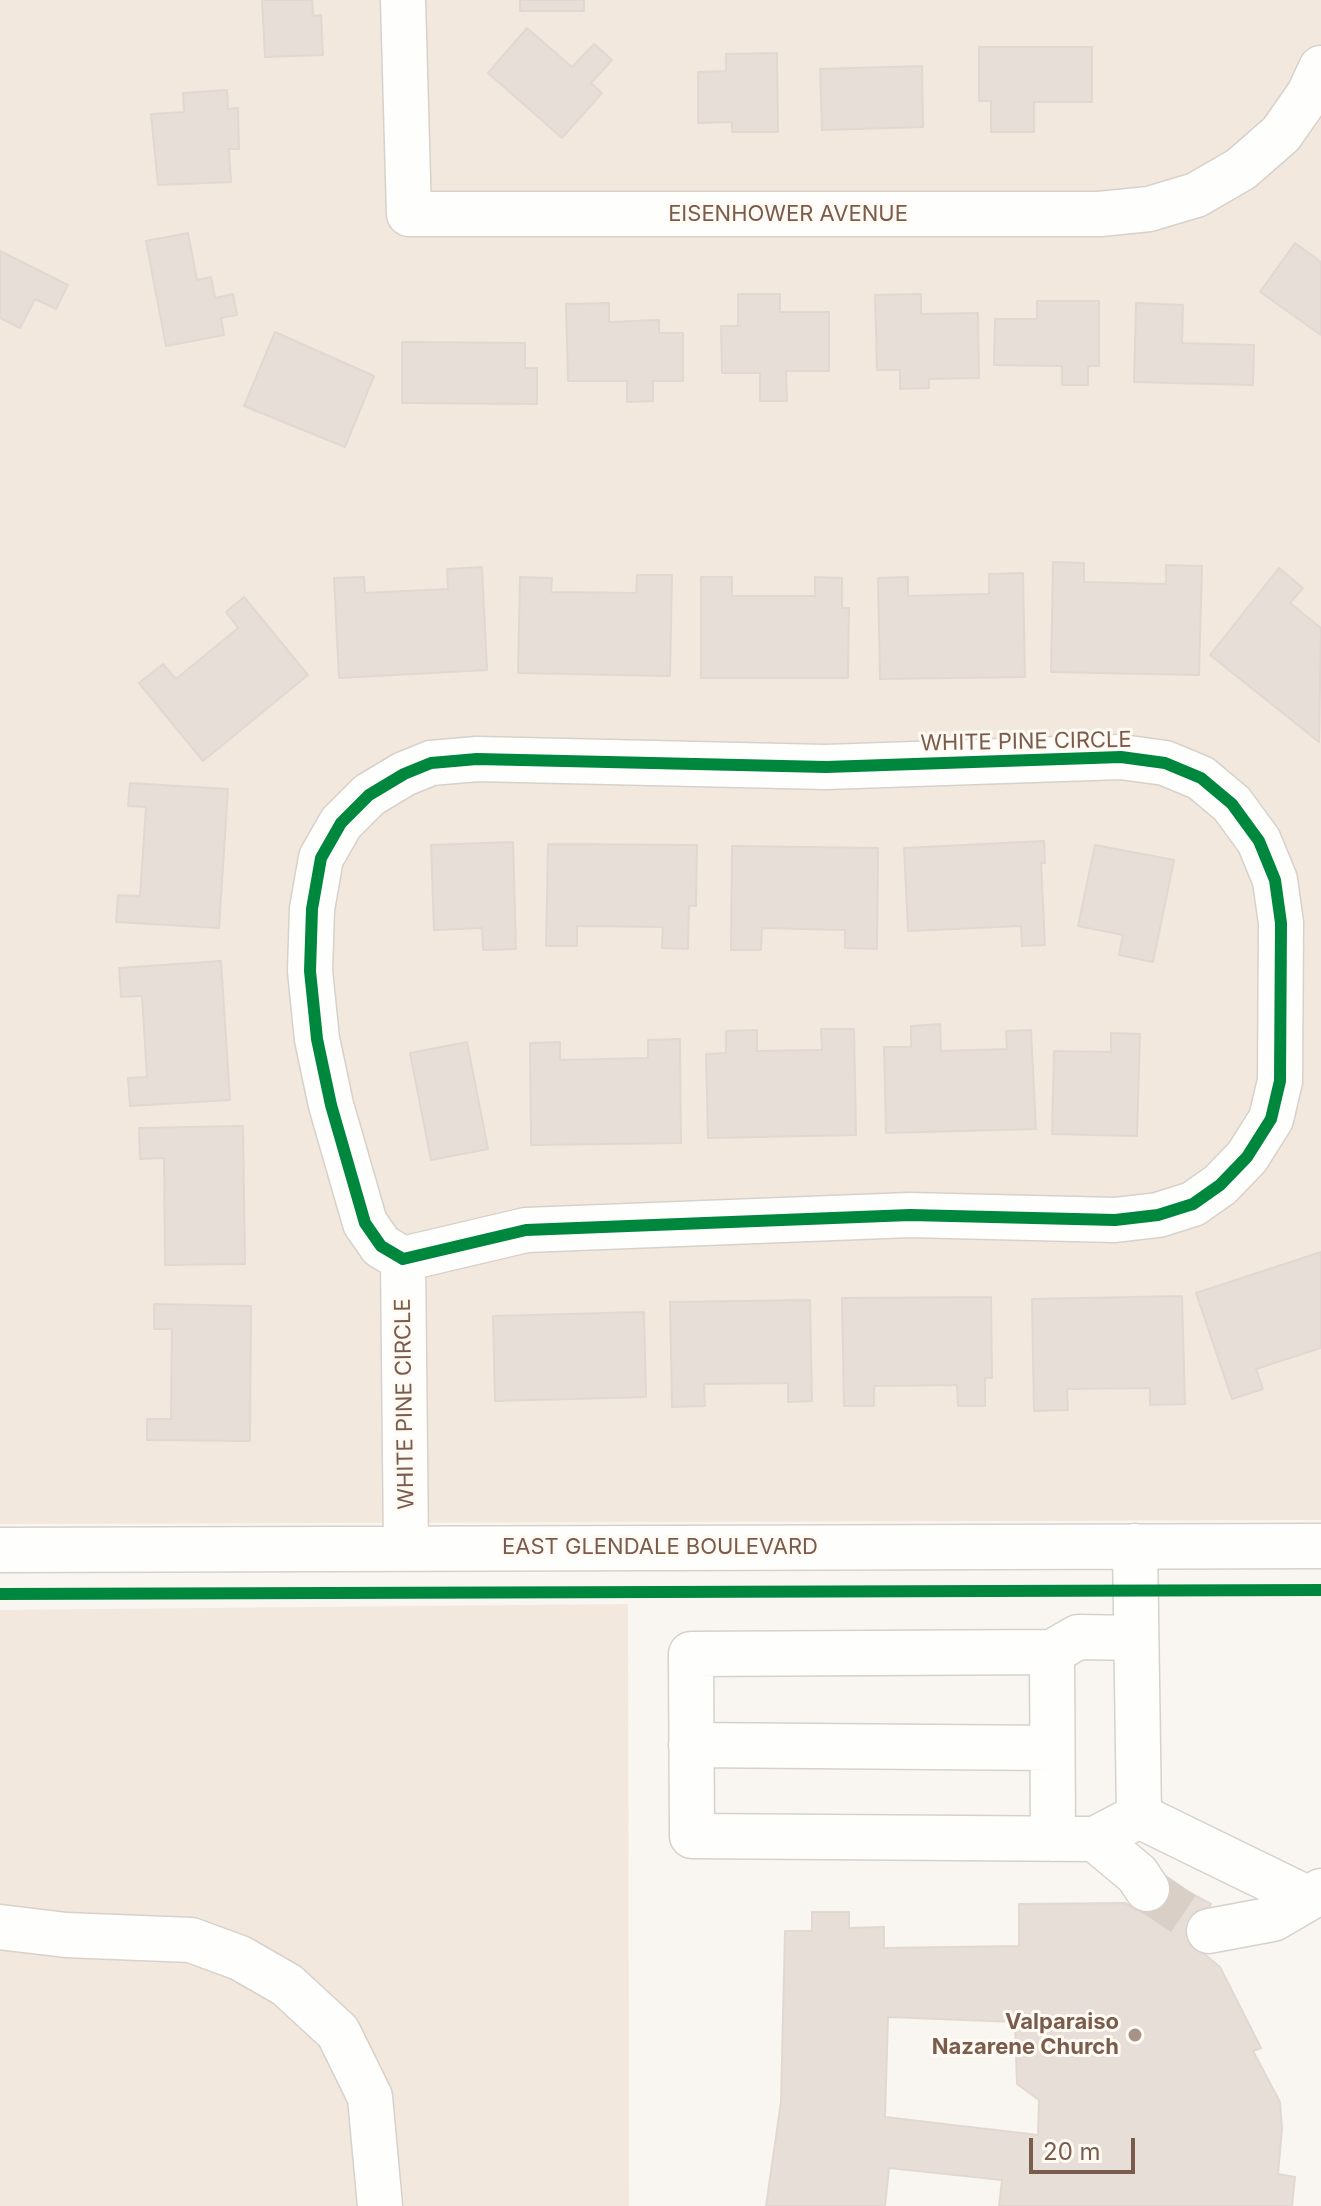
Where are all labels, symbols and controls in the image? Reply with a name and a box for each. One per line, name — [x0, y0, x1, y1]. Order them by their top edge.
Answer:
street label: EISENHOWER AVENUE — [668, 201, 908, 227]
street label: WHITE PINE CIRCLE — [920, 727, 1132, 757]
street label: WHITE PINE CIRCLE — [390, 1298, 420, 1510]
street label: EAST GLENDALE BOULEVARD — [502, 1534, 818, 1560]
place label: Valparaiso Nazarene Church — [932, 2009, 1119, 2060]
marker: Valparaiso Nazarene Church — [1126, 2026, 1144, 2044]
scale bar — [1033, 2122, 1139, 2172]
text: 20 m — [1043, 2137, 1101, 2166]

